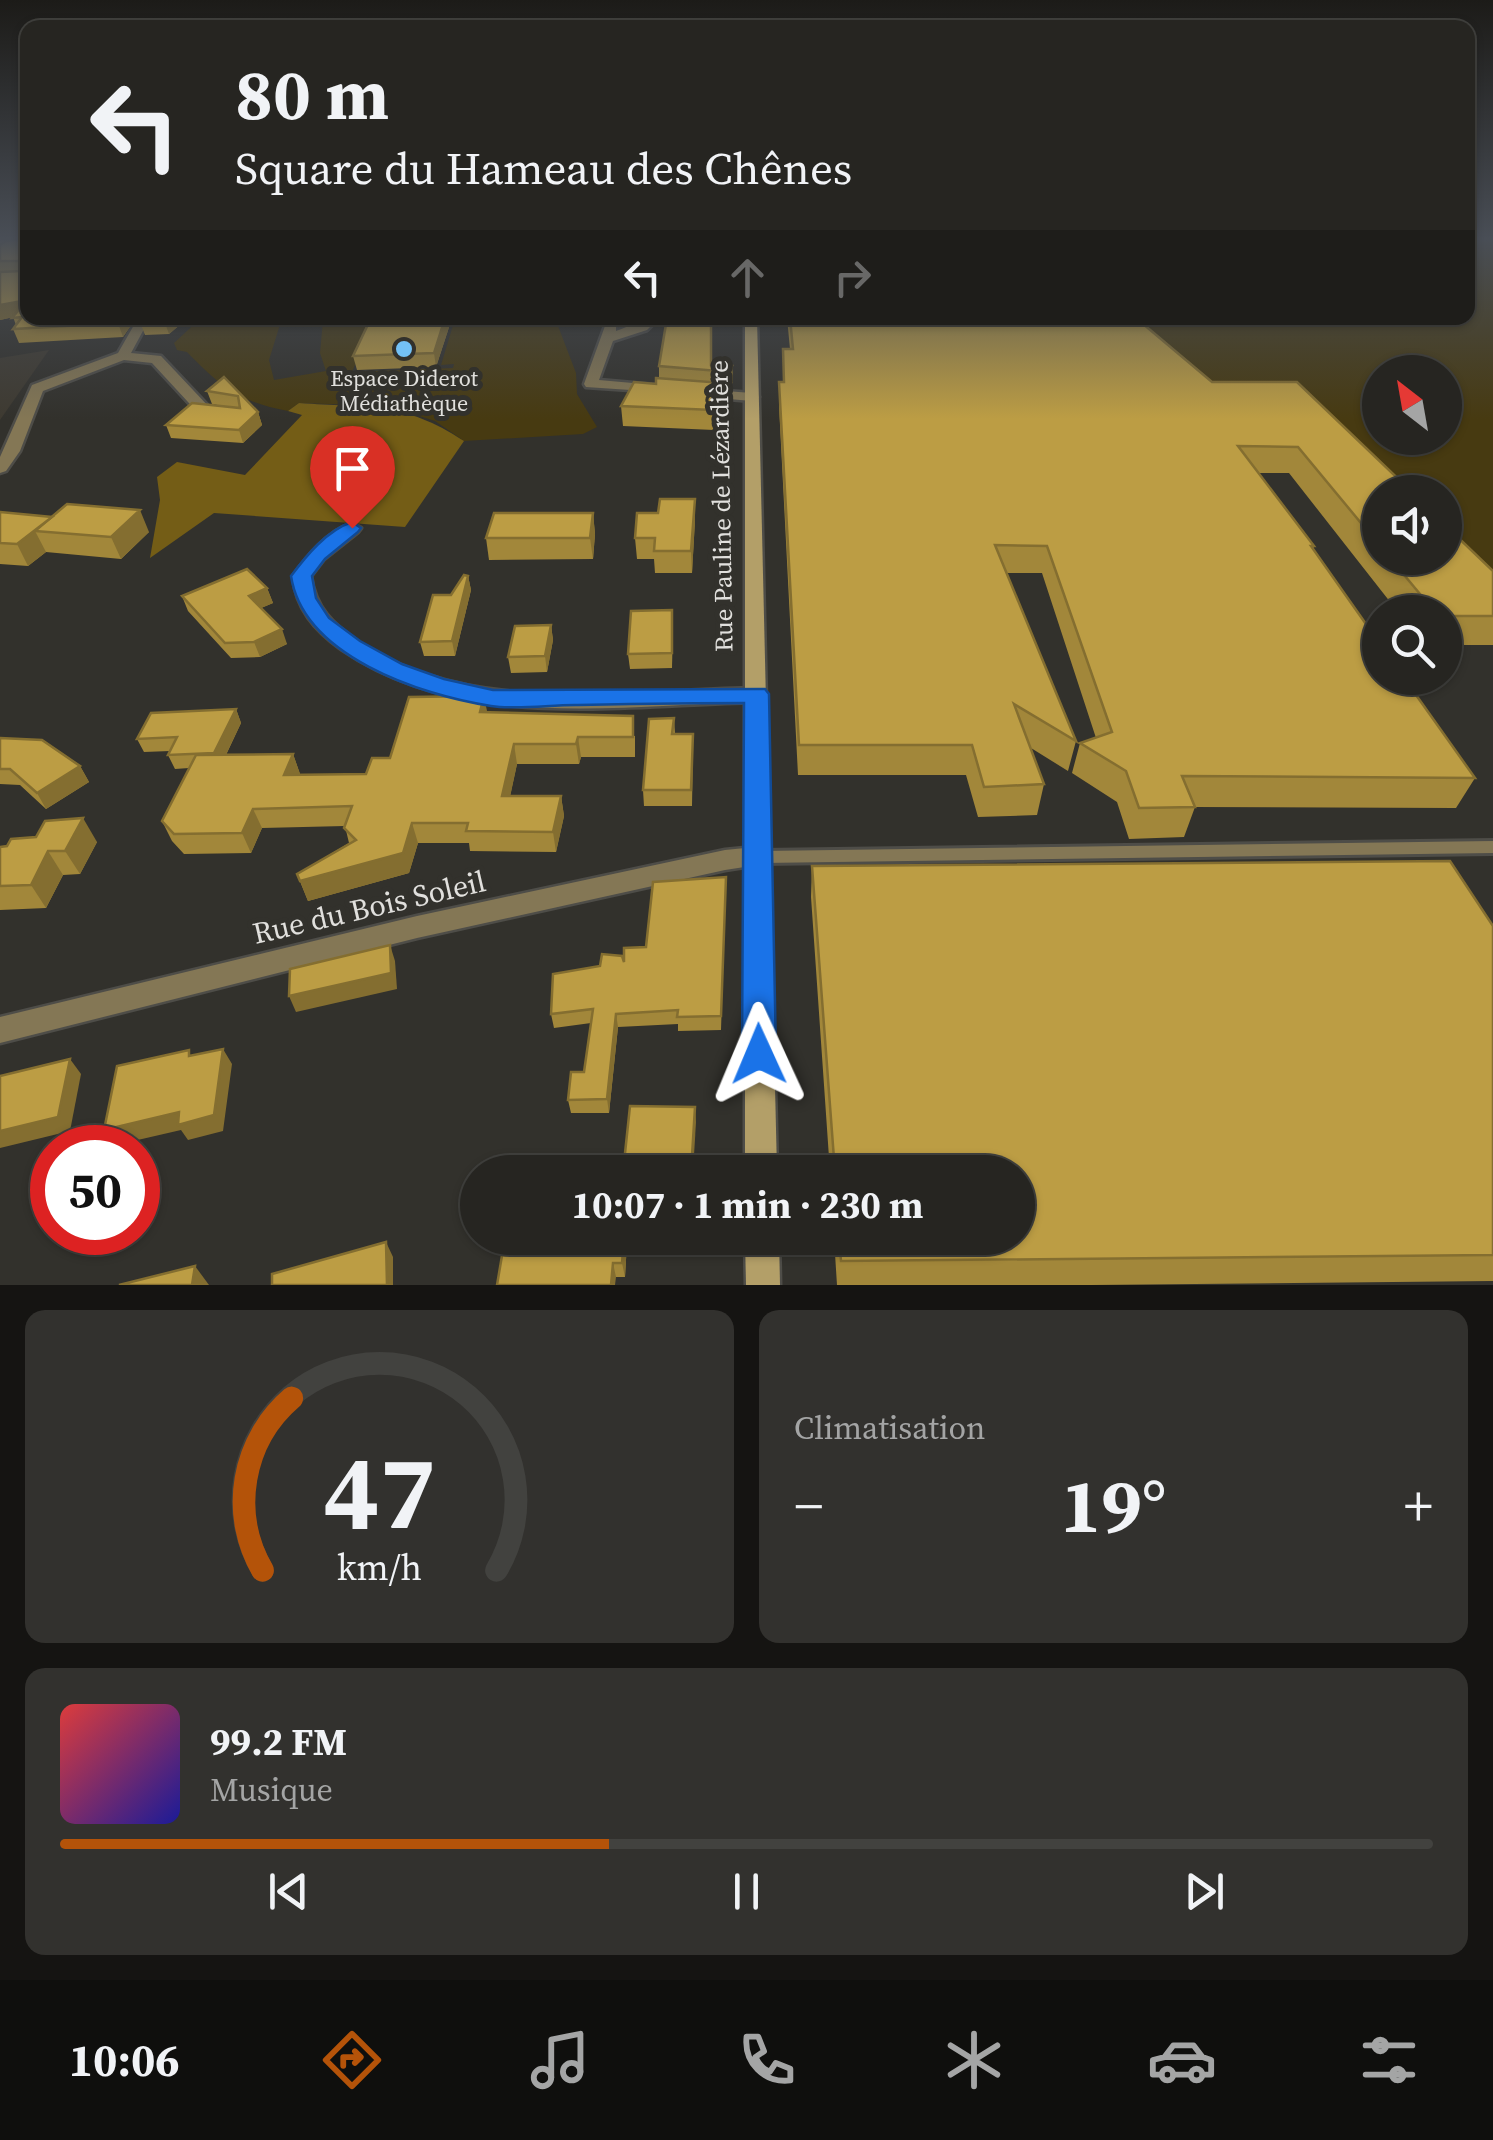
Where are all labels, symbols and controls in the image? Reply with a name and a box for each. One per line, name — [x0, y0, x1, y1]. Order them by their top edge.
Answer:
text: 80 m — [235, 46, 389, 142]
icon: left — [70, 60, 200, 190]
text: Square du Hameau des Chênes — [235, 137, 852, 199]
icon: left — [615, 250, 670, 305]
icon: ahead — [720, 250, 775, 305]
icon: right — [825, 250, 880, 305]
marker: Espace Diderot Médiathèque — [393, 338, 415, 360]
north arrow — [1362, 355, 1462, 455]
map controls — [1362, 355, 1462, 695]
street label: Rue Pauline de Lézardière — [701, 360, 741, 652]
place label: Espace Diderot Médiathèque — [330, 363, 479, 418]
pin — [310, 426, 395, 529]
icon: arrive — [325, 441, 380, 496]
button: sound — [1362, 475, 1462, 575]
button: search — [1362, 595, 1462, 695]
street label: Rue du Bois Soleil — [249, 860, 490, 954]
position arrow — [707, 1002, 811, 1106]
speed limit sign: 50 — [30, 1125, 160, 1255]
text: 10:07 · 1 min · 230 m — [571, 1179, 924, 1231]
text: Climatisation — [794, 1406, 985, 1450]
text: 47 — [323, 1420, 436, 1563]
text: 19° — [1061, 1454, 1166, 1557]
text: − — [794, 1468, 823, 1543]
text: + — [1404, 1468, 1433, 1543]
text: km/h — [337, 1543, 422, 1592]
text: 99.2 FM — [210, 1716, 347, 1768]
text: Musique — [210, 1768, 333, 1812]
icon: previous — [261, 1864, 316, 1919]
icon: pause — [719, 1864, 774, 1919]
icon: next — [1177, 1864, 1232, 1919]
icon: directions — [317, 2025, 387, 2095]
icon: music — [525, 2025, 595, 2095]
icon: phone — [732, 2025, 802, 2095]
icon: climate — [939, 2025, 1009, 2095]
icon: car — [1147, 2025, 1217, 2095]
icon: filters — [1354, 2025, 1424, 2095]
text: 10:06 — [69, 2029, 180, 2091]

